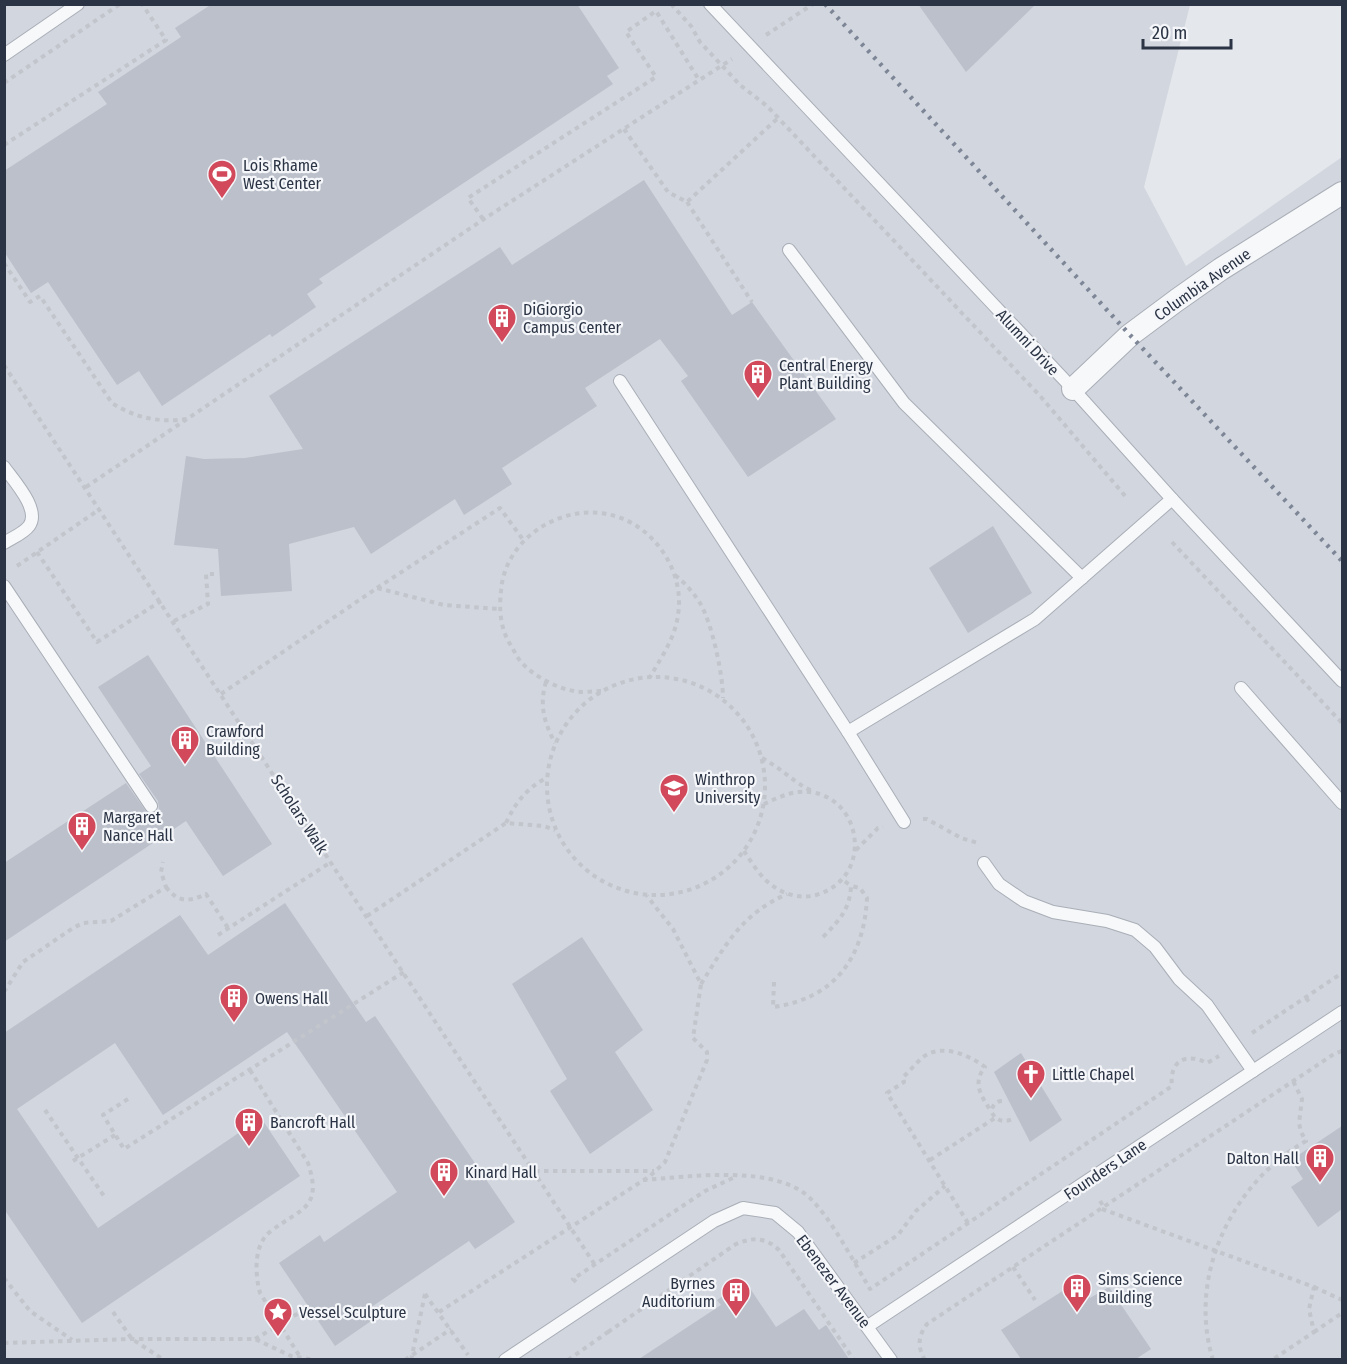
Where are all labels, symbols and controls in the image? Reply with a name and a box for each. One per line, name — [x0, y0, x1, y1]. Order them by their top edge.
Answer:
scale bar — [1143, 12, 1232, 50]
text: 20 m — [1152, 22, 1187, 44]
place label: Lois Rhame West Center — [243, 156, 322, 193]
sports icon: Lois Rhame West Center — [206, 158, 238, 200]
street label: Columbia Avenue — [1150, 244, 1254, 325]
place label: DiGiorgio Campus Center — [523, 300, 622, 337]
building icon: DiGiorgio Campus Center — [486, 302, 518, 344]
street label: Alumni Drive — [992, 305, 1063, 379]
place label: Central Energy Plant Building — [779, 356, 874, 393]
building icon: Central Energy Plant Building — [742, 358, 774, 400]
place label: Crawford Building — [206, 722, 264, 759]
building icon: Crawford Building — [169, 724, 201, 766]
place label: Winthrop University — [695, 770, 761, 807]
street label: Scholars Walk — [267, 771, 332, 858]
school or university icon: Winthrop University — [658, 772, 690, 814]
place label: Margaret Nance Hall — [103, 808, 173, 845]
building icon: Margaret Nance Hall — [66, 810, 98, 852]
building icon: Owens Hall — [218, 982, 250, 1024]
place label: Owens Hall — [255, 989, 328, 1008]
church icon: Little Chapel — [1015, 1058, 1047, 1100]
place label: Little Chapel — [1052, 1065, 1134, 1084]
building icon: Bancroft Hall — [233, 1106, 265, 1148]
place label: Bancroft Hall — [270, 1113, 355, 1132]
street label: Founders Lane — [1060, 1135, 1150, 1204]
building icon: Dalton Hall — [1304, 1142, 1336, 1184]
place label: Dalton Hall — [1227, 1149, 1299, 1168]
building icon: Kinard Hall — [428, 1156, 460, 1198]
place label: Kinard Hall — [465, 1163, 537, 1182]
street label: Ebenezer Avenue — [792, 1231, 875, 1332]
place label: Sims Science Building — [1098, 1270, 1183, 1307]
building icon: Sims Science Building — [1061, 1272, 1093, 1314]
place label: Byrnes Auditorium — [642, 1274, 715, 1311]
building icon: Byrnes Auditorium — [720, 1276, 752, 1318]
place icon: Vessel Sculpture — [262, 1296, 294, 1338]
place label: Vessel Sculpture — [299, 1303, 407, 1322]

